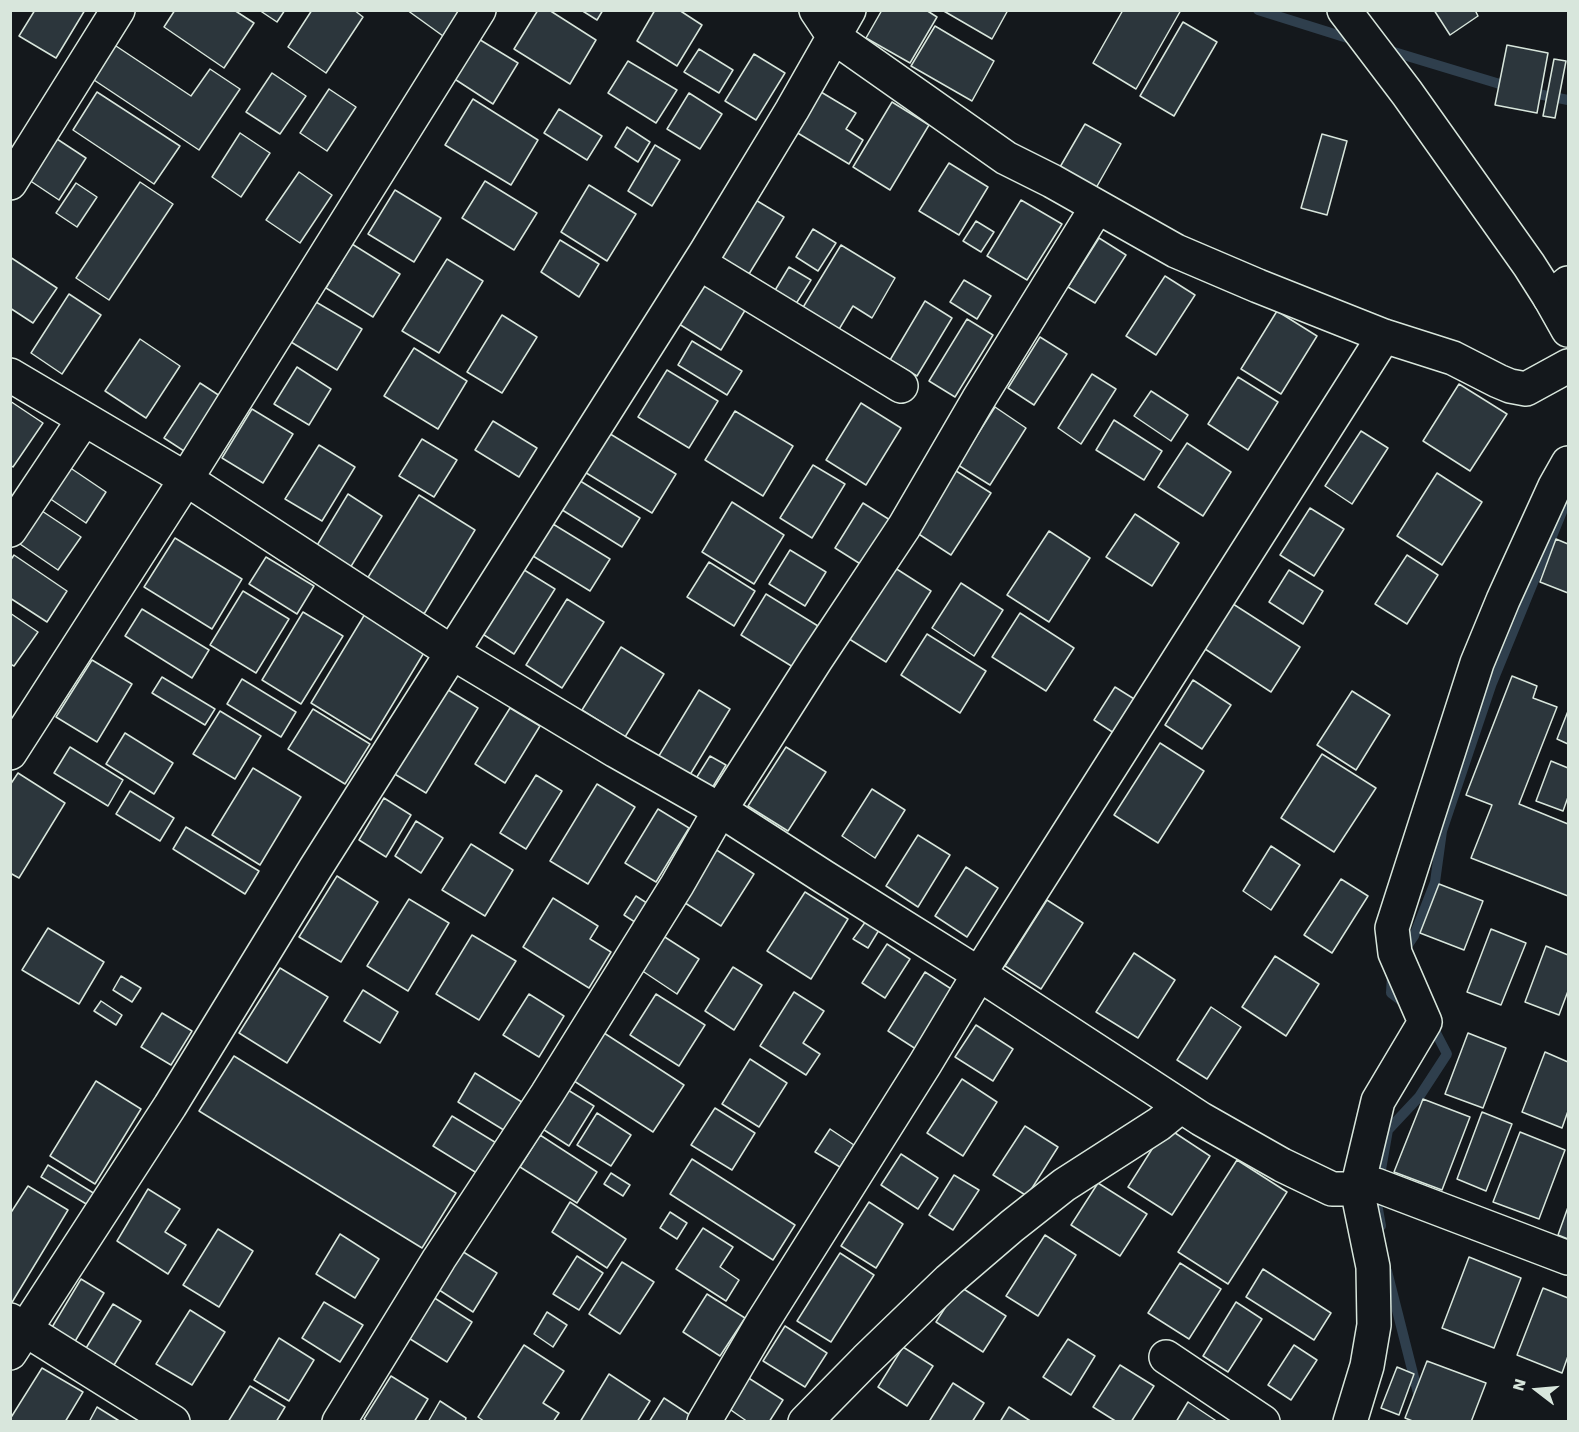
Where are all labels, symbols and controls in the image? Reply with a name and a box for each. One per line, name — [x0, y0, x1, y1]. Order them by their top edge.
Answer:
north arrow — [1507, 1360, 1567, 1420]
text: N — [1508, 1377, 1530, 1393]

